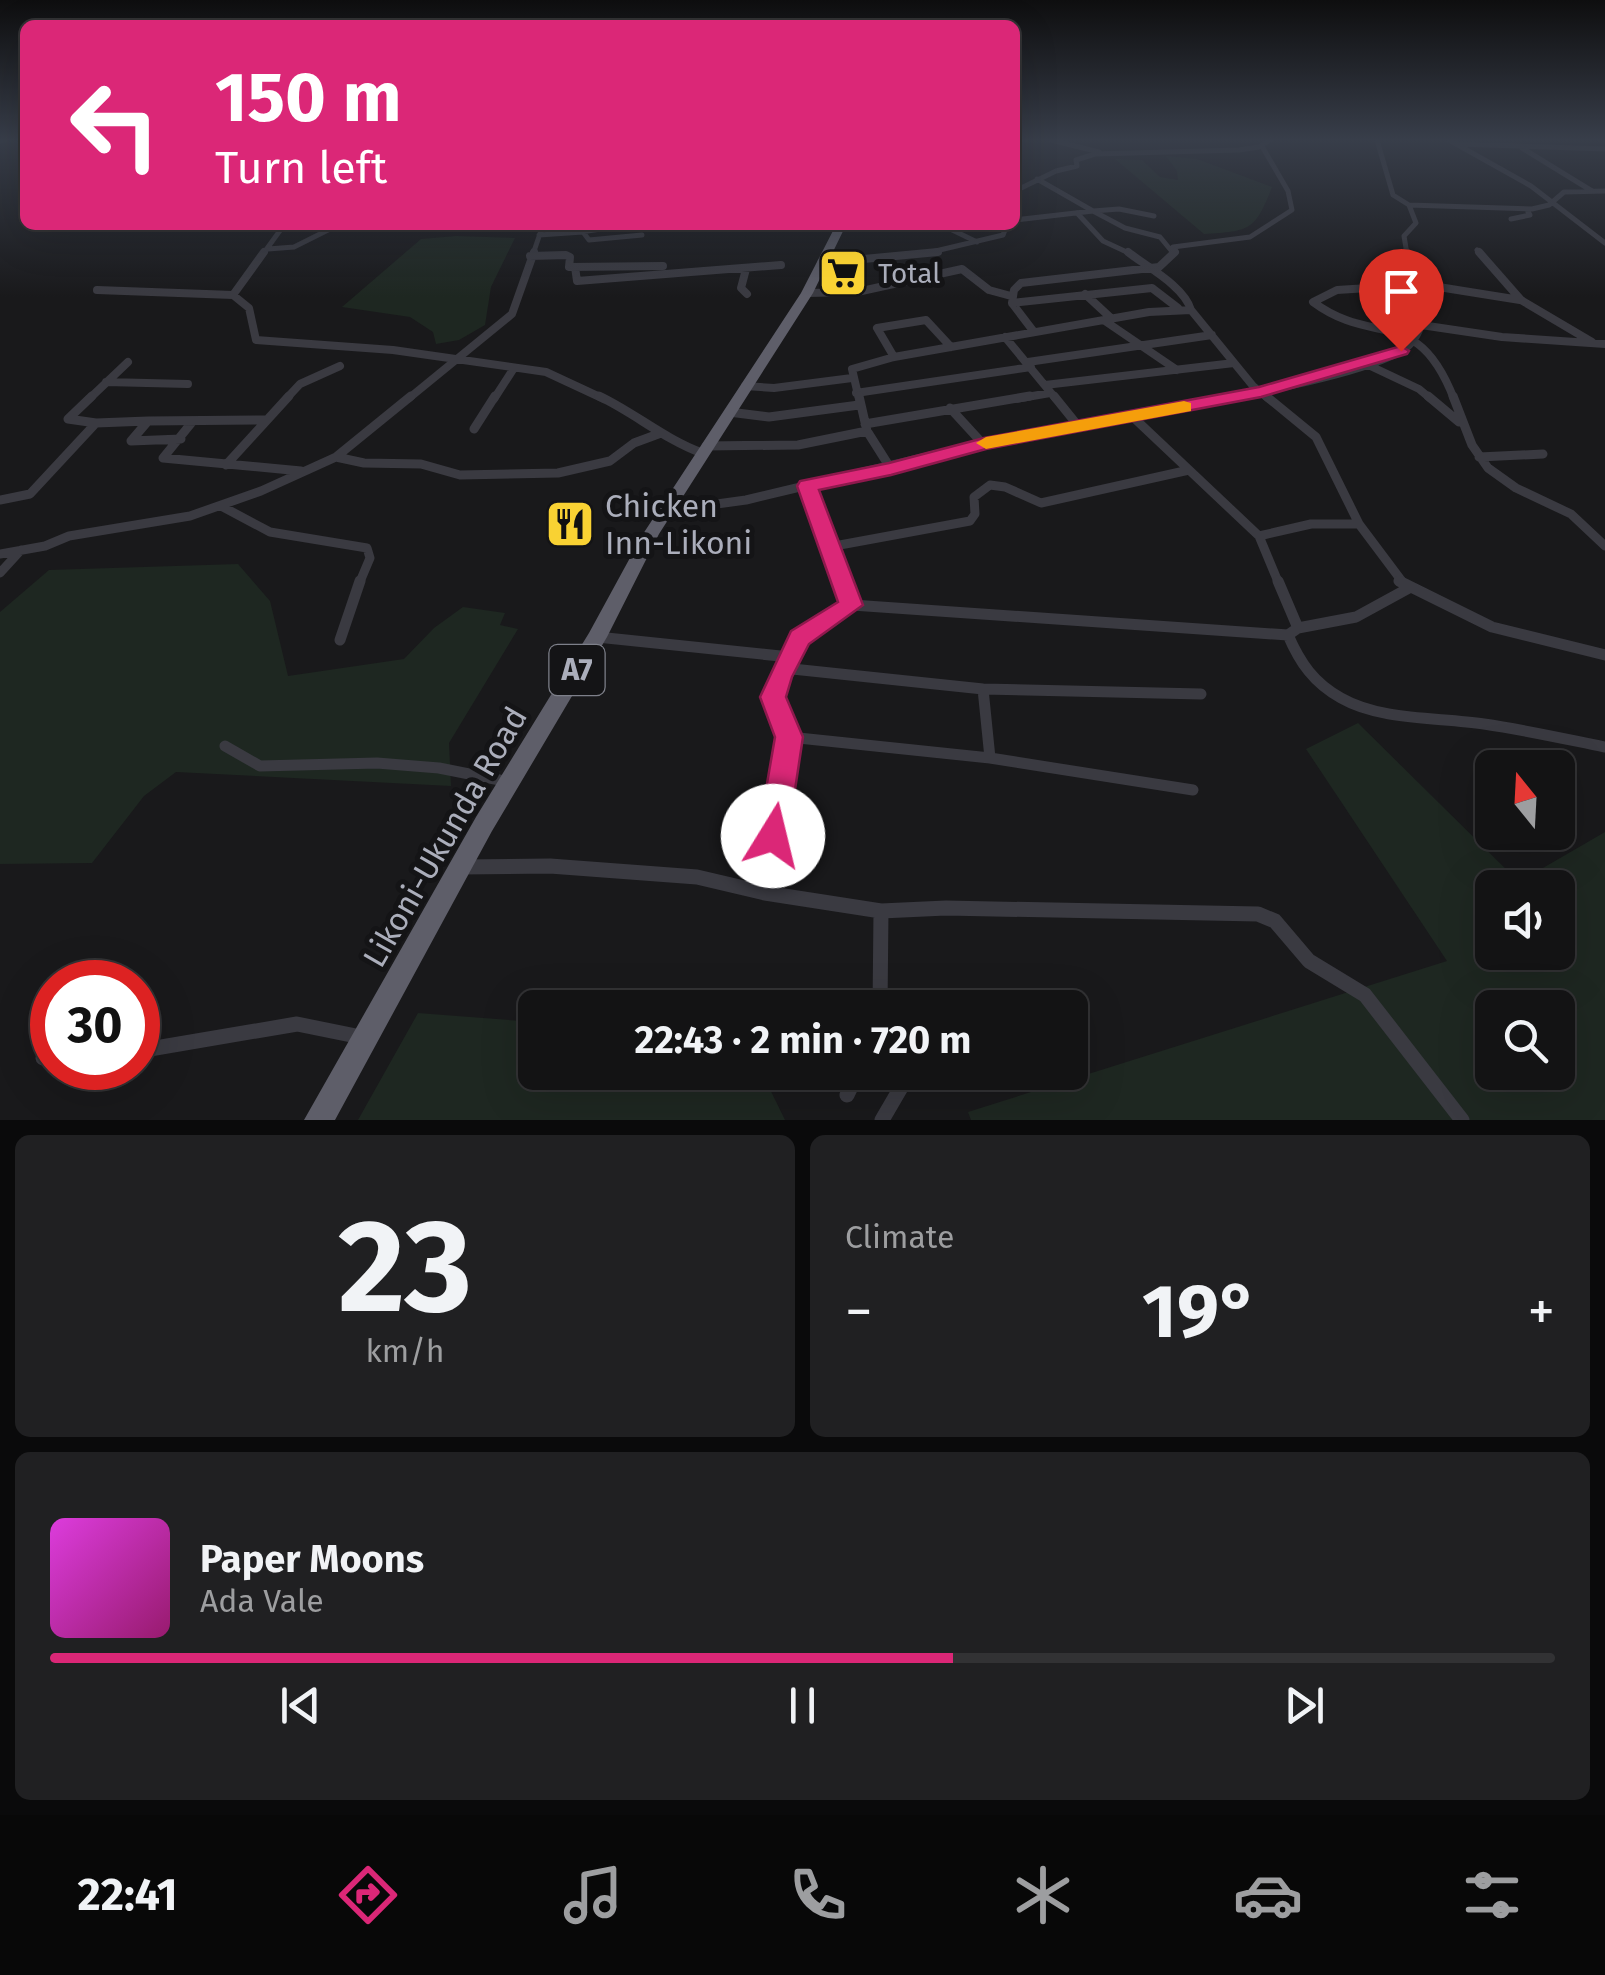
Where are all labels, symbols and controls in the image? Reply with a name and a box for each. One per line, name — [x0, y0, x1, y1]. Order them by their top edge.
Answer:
text: 150 m — [215, 56, 402, 140]
icon: left — [50, 60, 180, 190]
text: Turn left — [215, 141, 387, 195]
supermarket icon: Total — [817, 247, 869, 299]
pin — [1359, 249, 1444, 352]
place label: Total — [878, 257, 940, 290]
icon: arrive — [1374, 264, 1429, 319]
place label: Chicken Inn-Likoni — [605, 487, 752, 562]
restaurant icon: Chicken Inn-Likoni — [544, 498, 596, 550]
road number: A7 — [550, 645, 604, 695]
street label: Likoni-Ukunda Road — [355, 700, 535, 974]
north arrow — [1475, 750, 1575, 850]
map controls — [1475, 750, 1575, 1090]
position arrow — [721, 784, 825, 888]
button: sound — [1475, 870, 1575, 970]
speed limit sign: 30 — [30, 960, 160, 1090]
button: search — [1475, 990, 1575, 1090]
text: 22:43 · 2 min · 720 m — [635, 1017, 971, 1063]
text: 23 — [338, 1189, 472, 1345]
text: Climate — [845, 1218, 954, 1256]
text: 19° — [1142, 1267, 1258, 1357]
text: − — [845, 1279, 873, 1345]
text: + — [1528, 1279, 1555, 1345]
text: km/h — [365, 1332, 445, 1370]
text: Paper Moons — [200, 1536, 424, 1582]
text: Ada Vale — [200, 1582, 324, 1620]
icon: previous — [273, 1678, 328, 1733]
icon: pause — [775, 1678, 830, 1733]
icon: next — [1277, 1678, 1332, 1733]
icon: directions — [333, 1860, 403, 1930]
icon: music — [558, 1860, 628, 1930]
icon: phone — [783, 1860, 853, 1930]
icon: climate — [1008, 1860, 1078, 1930]
icon: car — [1233, 1860, 1303, 1930]
icon: filters — [1457, 1860, 1527, 1930]
text: 22:41 — [77, 1868, 178, 1922]

